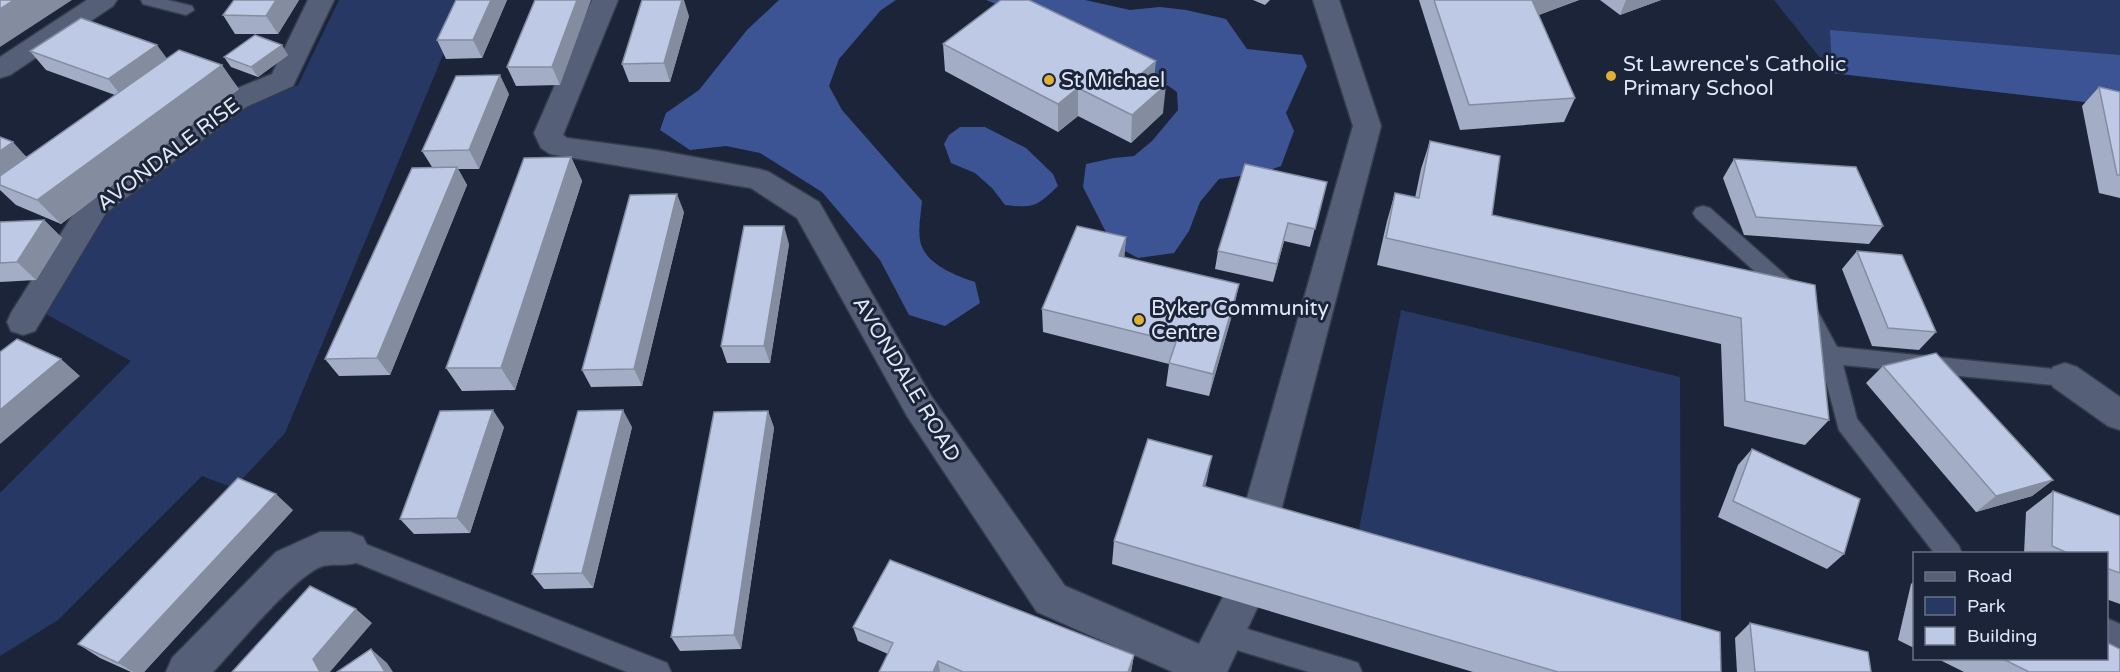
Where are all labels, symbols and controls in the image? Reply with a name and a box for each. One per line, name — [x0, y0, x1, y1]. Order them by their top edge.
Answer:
place label: St Lawrence's Catholic Primary School — [1623, 52, 1846, 101]
place label: St Michael — [1061, 68, 1165, 93]
marker: St Lawrence's Catholic Primary School — [1604, 69, 1618, 83]
marker: St Michael — [1042, 73, 1056, 87]
street label: AVONDALE RISE — [92, 93, 245, 216]
street label: AVONDALE ROAD — [847, 292, 966, 466]
place label: Byker Community Centre — [1151, 296, 1329, 345]
marker: Byker Community Centre — [1132, 313, 1146, 327]
legend — [1913, 552, 2108, 660]
text: Road — [1967, 565, 2012, 587]
text: Park — [1967, 595, 2006, 617]
text: Building — [1967, 625, 2037, 647]

